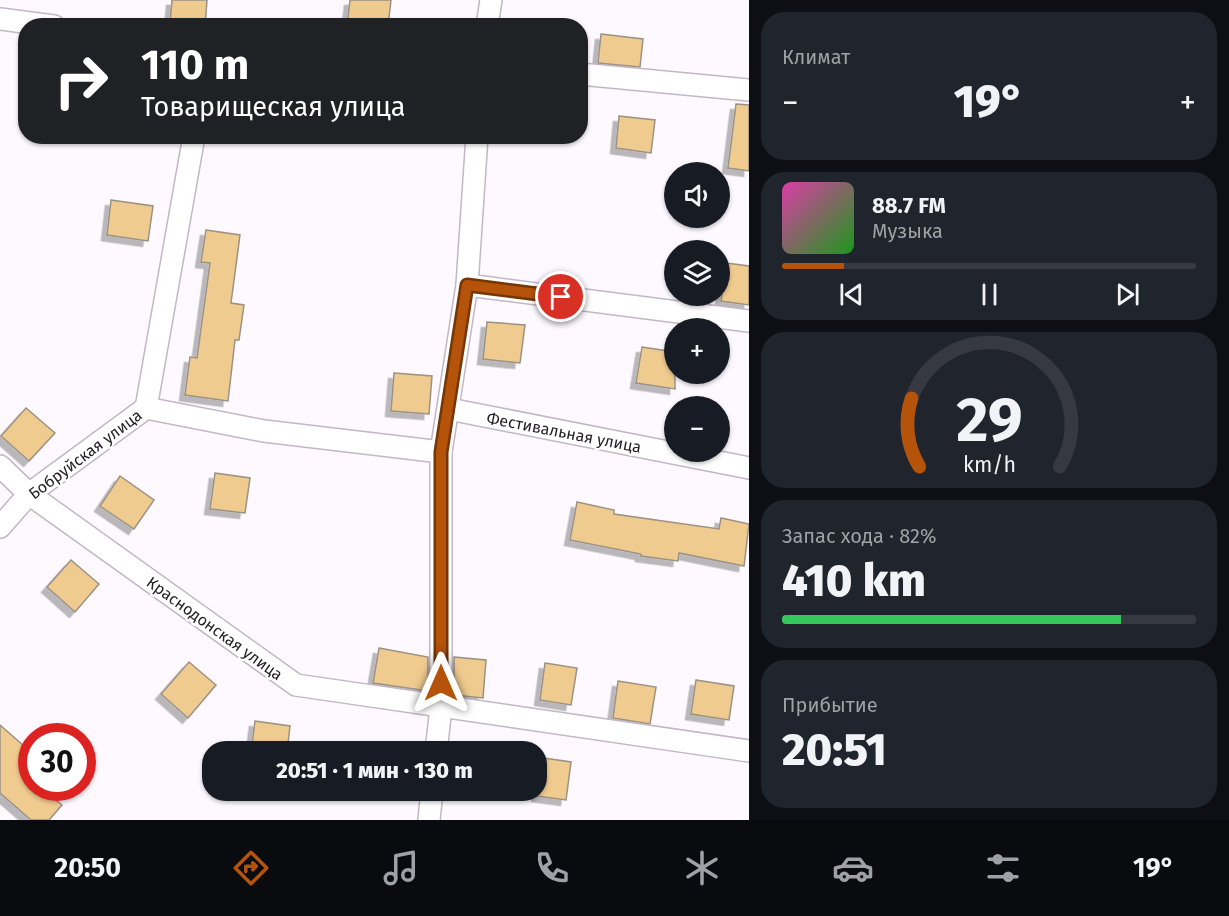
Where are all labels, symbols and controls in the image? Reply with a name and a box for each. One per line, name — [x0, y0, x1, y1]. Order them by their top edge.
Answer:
text: 110 m — [141, 40, 249, 90]
icon: right — [42, 42, 120, 120]
text: Климат — [782, 45, 850, 69]
text: 19° — [954, 75, 1024, 129]
text: − — [782, 83, 799, 123]
text: + — [1180, 83, 1196, 123]
text: Товарищеская улица — [141, 91, 406, 123]
map controls — [664, 162, 730, 462]
button: sound — [664, 162, 730, 228]
text: 88.7 FM — [872, 192, 946, 219]
text: Музыка — [872, 219, 943, 243]
button: layers — [664, 240, 730, 306]
pin — [535, 271, 586, 322]
icon: previous — [835, 278, 868, 311]
icon: pause — [973, 278, 1006, 311]
icon: next — [1111, 278, 1144, 311]
icon: arrive — [544, 280, 577, 313]
button: + — [664, 318, 730, 384]
text: 29 — [956, 383, 1022, 458]
button: − — [664, 396, 730, 462]
street label: Бобруйская улица — [25, 406, 146, 503]
street label: Фестивальная улица — [485, 408, 643, 457]
text: km/h — [962, 452, 1016, 478]
text: Запас хода · 82% — [782, 524, 937, 548]
text: 410 km — [782, 554, 926, 608]
street label: Краснодонская улица — [143, 573, 286, 684]
position arrow — [409, 651, 473, 715]
text: Прибытие — [782, 693, 878, 717]
speed limit sign: 30 — [18, 723, 96, 801]
text: 20:51 — [782, 723, 887, 777]
text: 20:51 · 1 мин · 130 m — [276, 757, 473, 784]
icon: directions — [230, 847, 272, 889]
icon: music — [380, 847, 422, 889]
icon: phone — [531, 847, 573, 889]
icon: climate — [681, 847, 723, 889]
icon: car — [832, 847, 874, 889]
icon: filters — [982, 847, 1024, 889]
text: 20:50 — [54, 852, 121, 884]
text: 19° — [1133, 852, 1175, 884]

